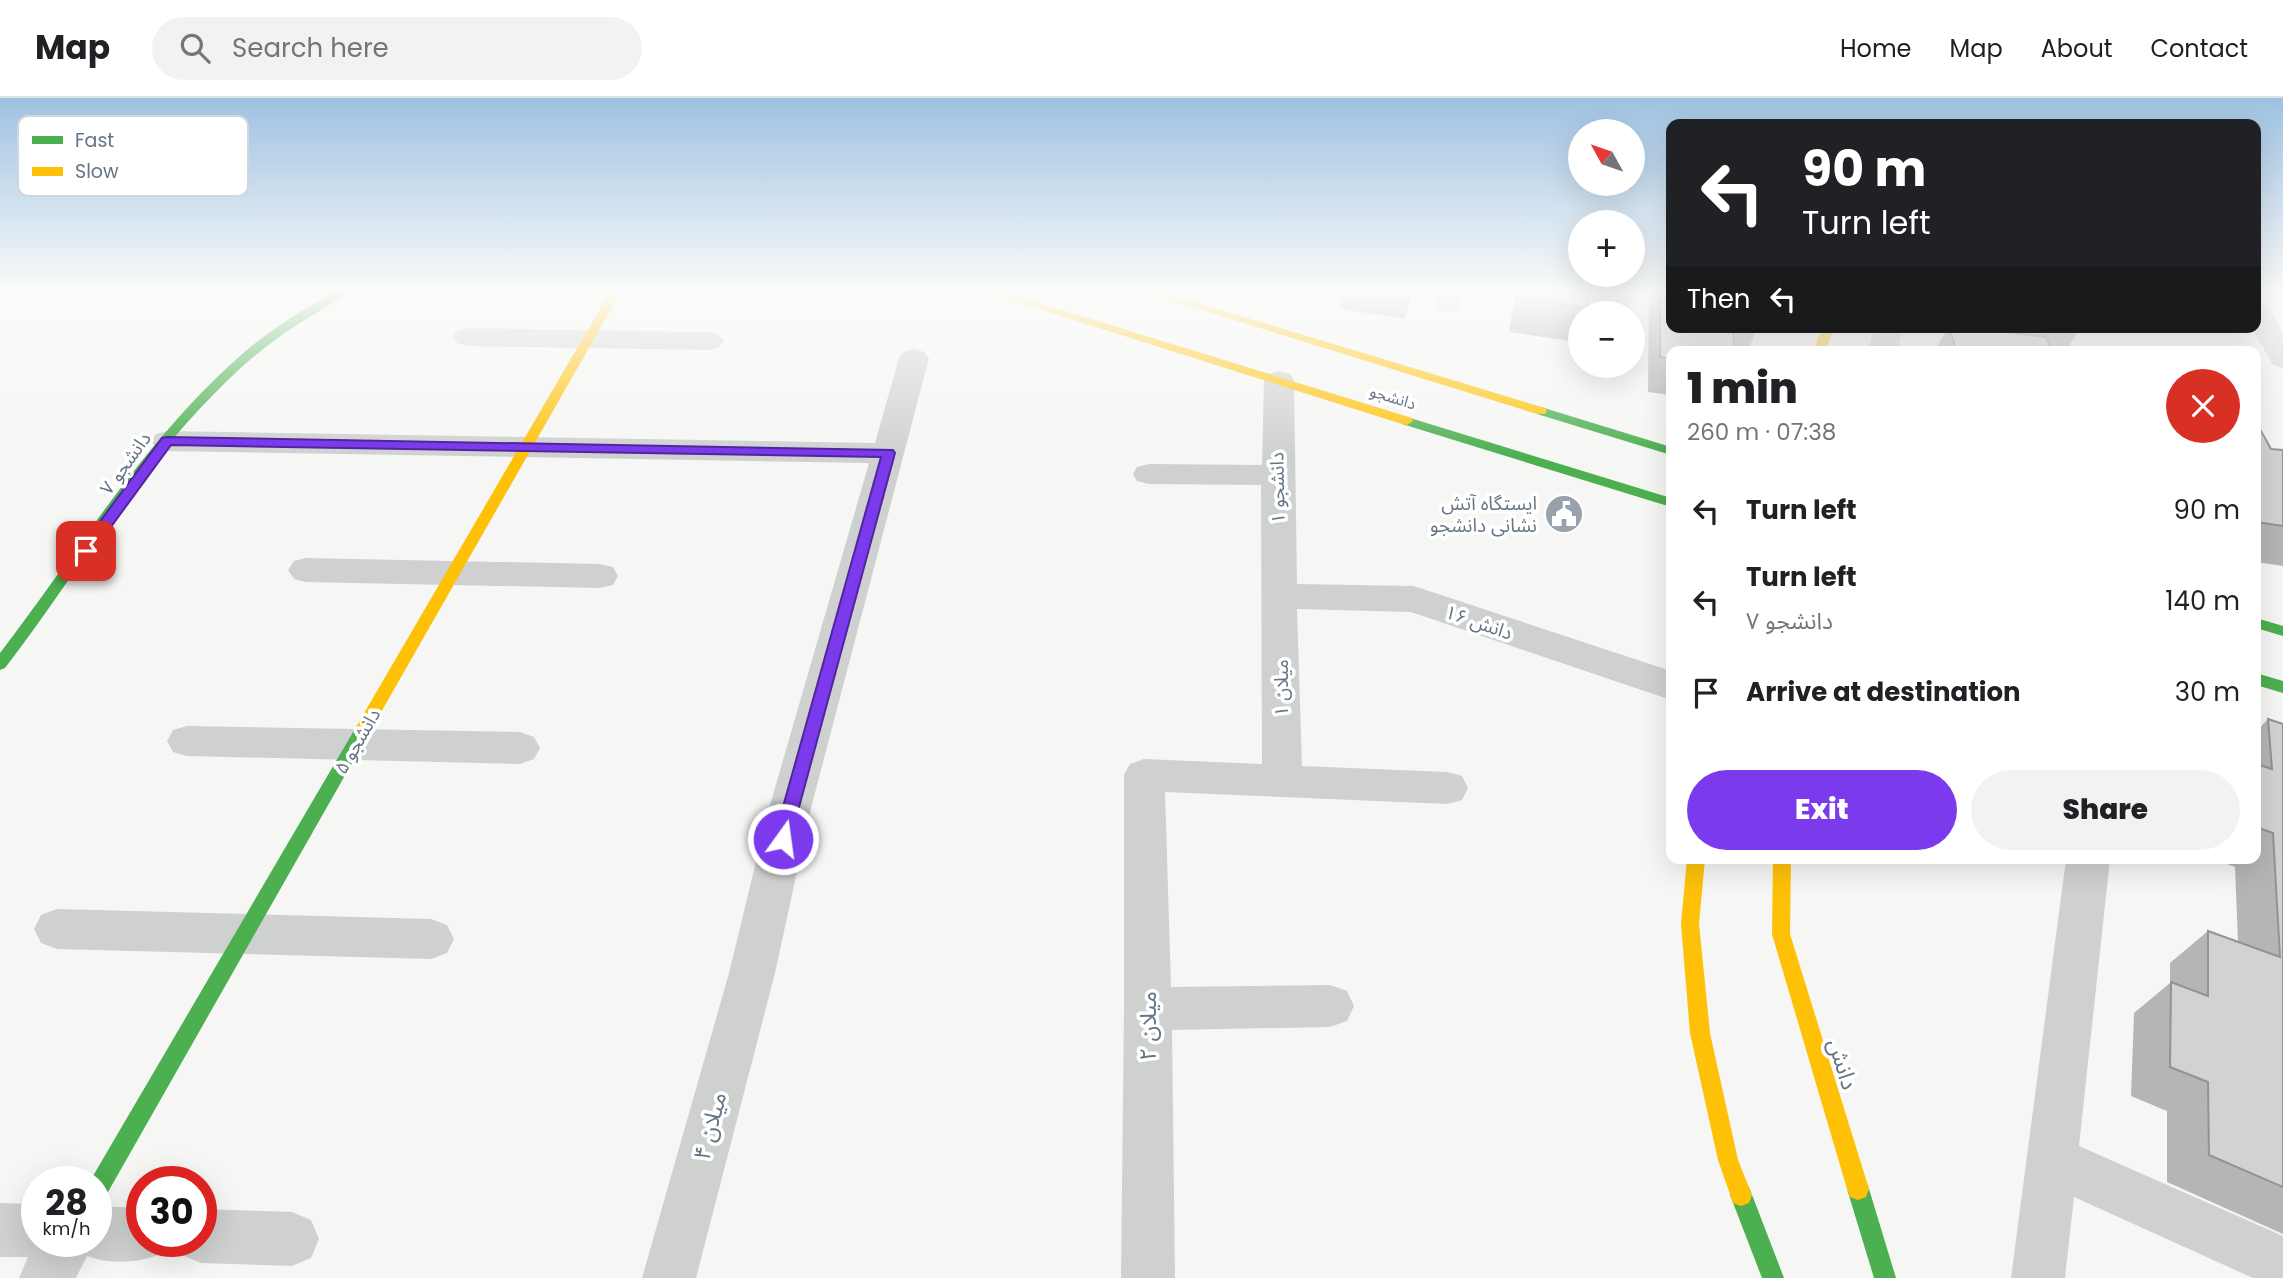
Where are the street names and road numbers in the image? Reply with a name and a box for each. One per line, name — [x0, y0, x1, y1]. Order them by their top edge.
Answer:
street label: دانشجو — [1367, 380, 1419, 415]
street label: دانشجو ۷ — [93, 426, 157, 500]
street label: دانشجو ۱ — [1263, 452, 1292, 524]
street label: دانش ۱۶ — [1442, 598, 1516, 647]
street label: میلان ۱ — [1268, 659, 1295, 717]
street label: دانشجو ۵ — [328, 703, 387, 779]
street label: میلان ۲ — [1132, 991, 1164, 1061]
street label: دانش — [1820, 1035, 1866, 1093]
street label: میلان ۴ — [686, 1088, 734, 1164]

